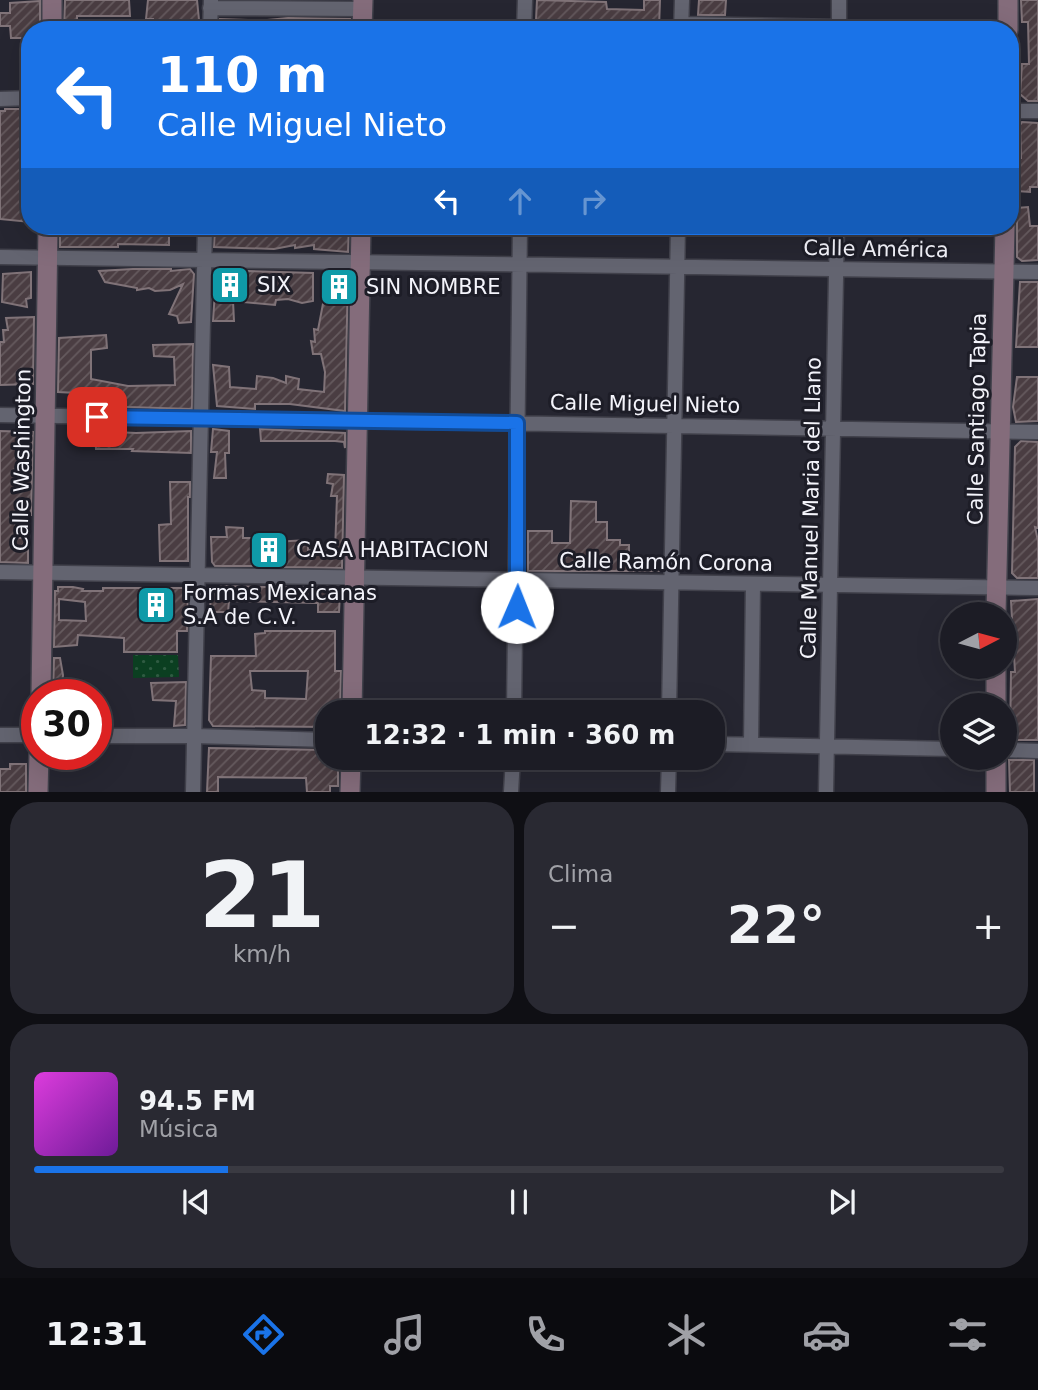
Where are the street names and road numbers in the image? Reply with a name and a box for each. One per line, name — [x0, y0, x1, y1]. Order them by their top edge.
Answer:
street label: Calle América — [803, 236, 949, 262]
street label: Calle Santiago Tapia — [963, 313, 991, 525]
street label: Calle Manuel Maria del Llano — [796, 357, 826, 659]
street label: Calle Washington — [8, 369, 36, 551]
street label: Calle Miguel Nieto — [550, 390, 740, 418]
street label: Calle Ramón Corona — [559, 548, 773, 576]

